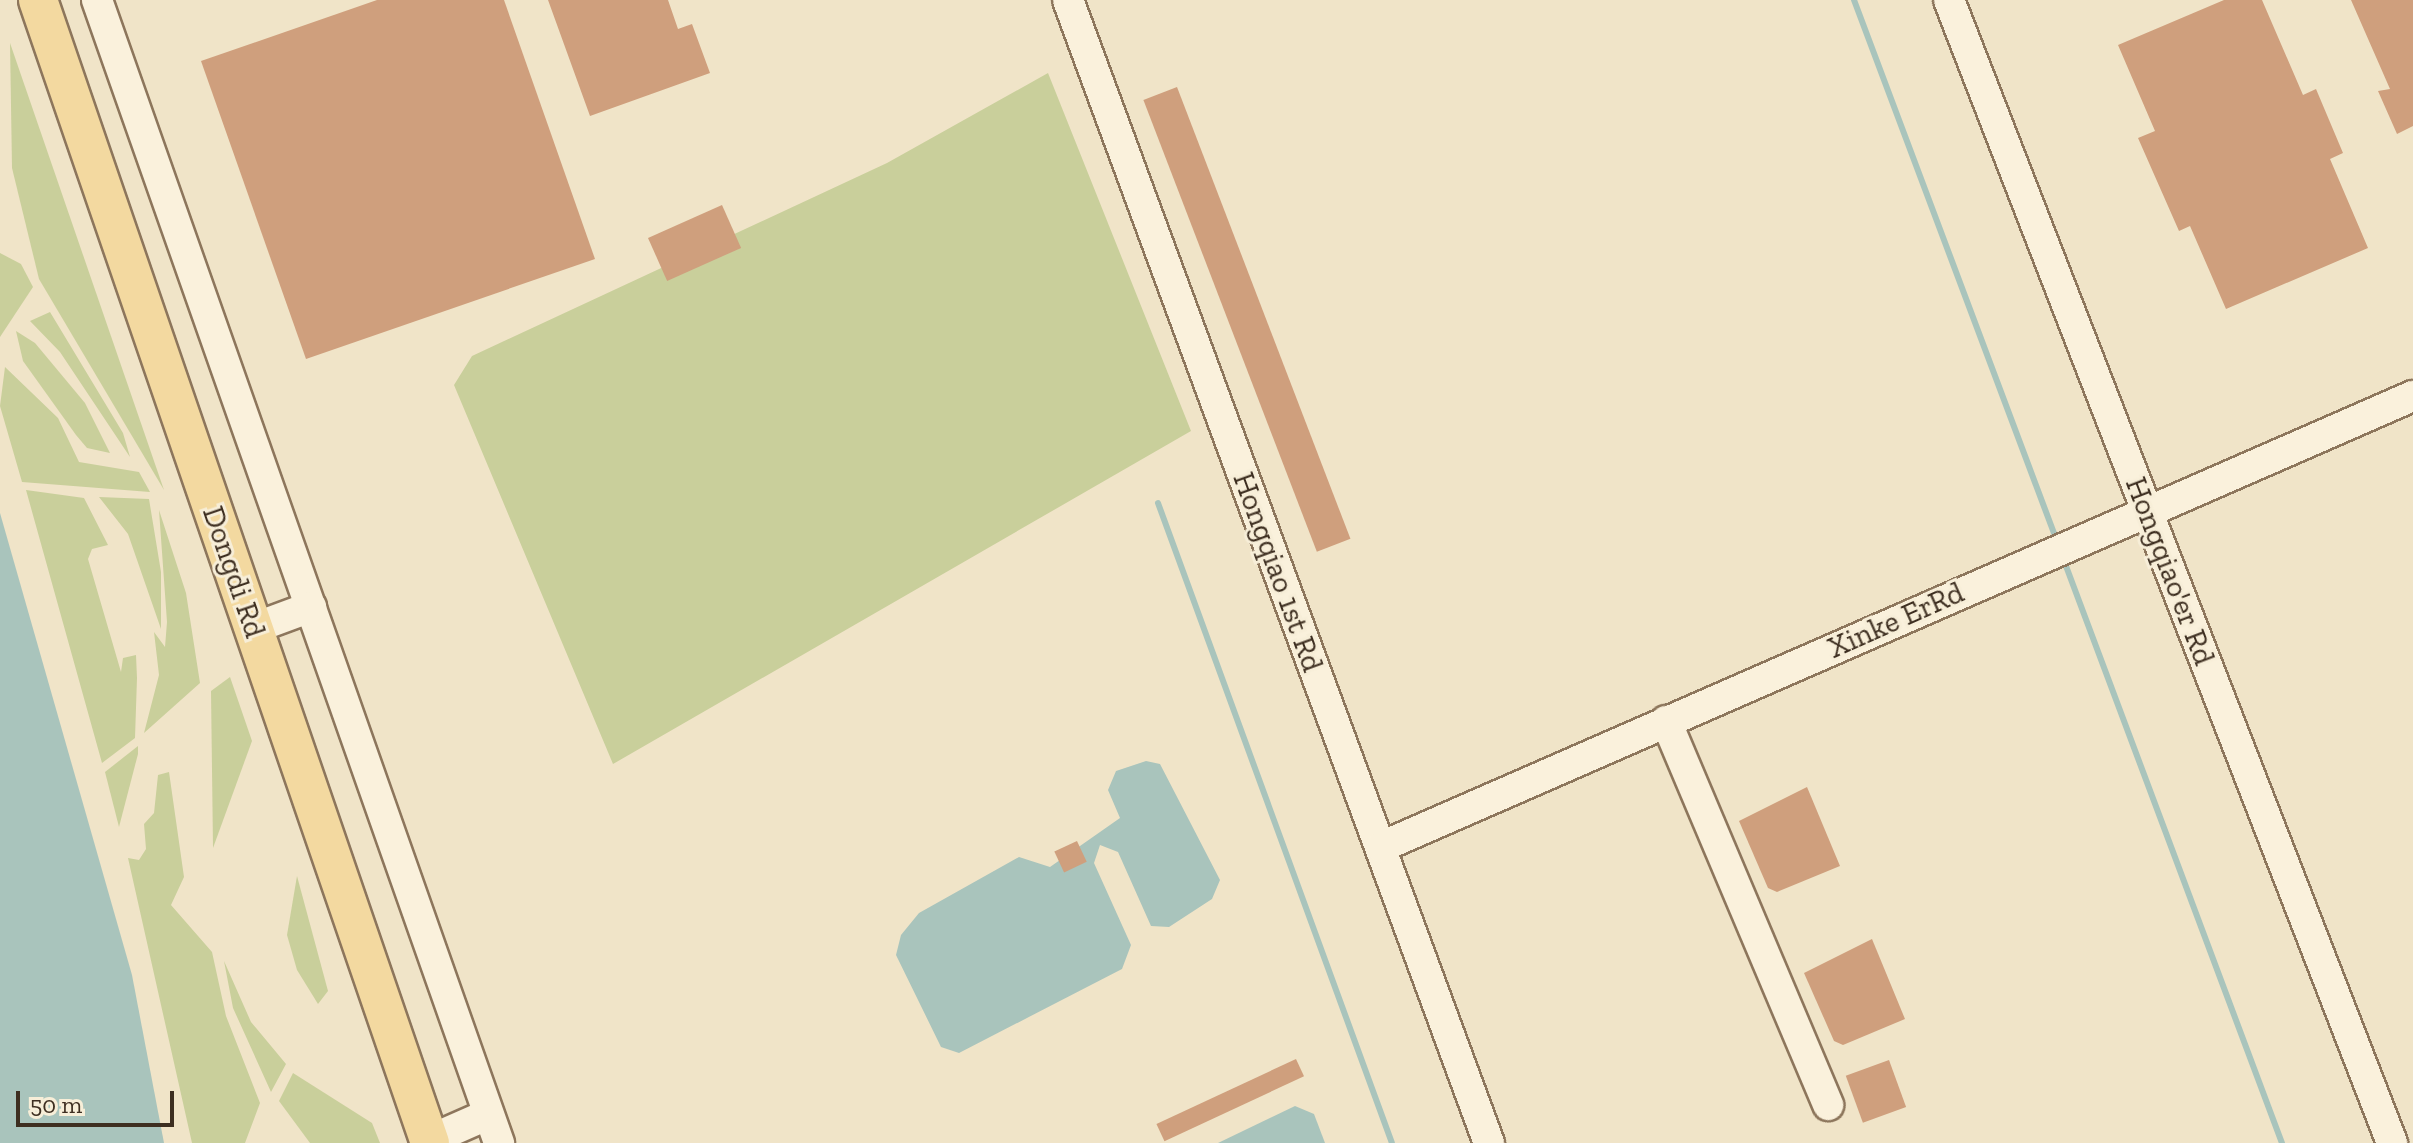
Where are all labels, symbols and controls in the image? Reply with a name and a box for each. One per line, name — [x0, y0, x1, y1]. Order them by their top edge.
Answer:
street label: Hongqiao 1st Rd — [1225, 467, 1331, 677]
street label: Hongqiao'er Rd — [2118, 472, 2222, 670]
street label: Dongdi Rd — [195, 502, 273, 642]
street label: Xinke ErRd — [1823, 574, 1969, 666]
scale bar — [20, 1075, 178, 1125]
text: 50 m — [30, 1090, 82, 1119]

